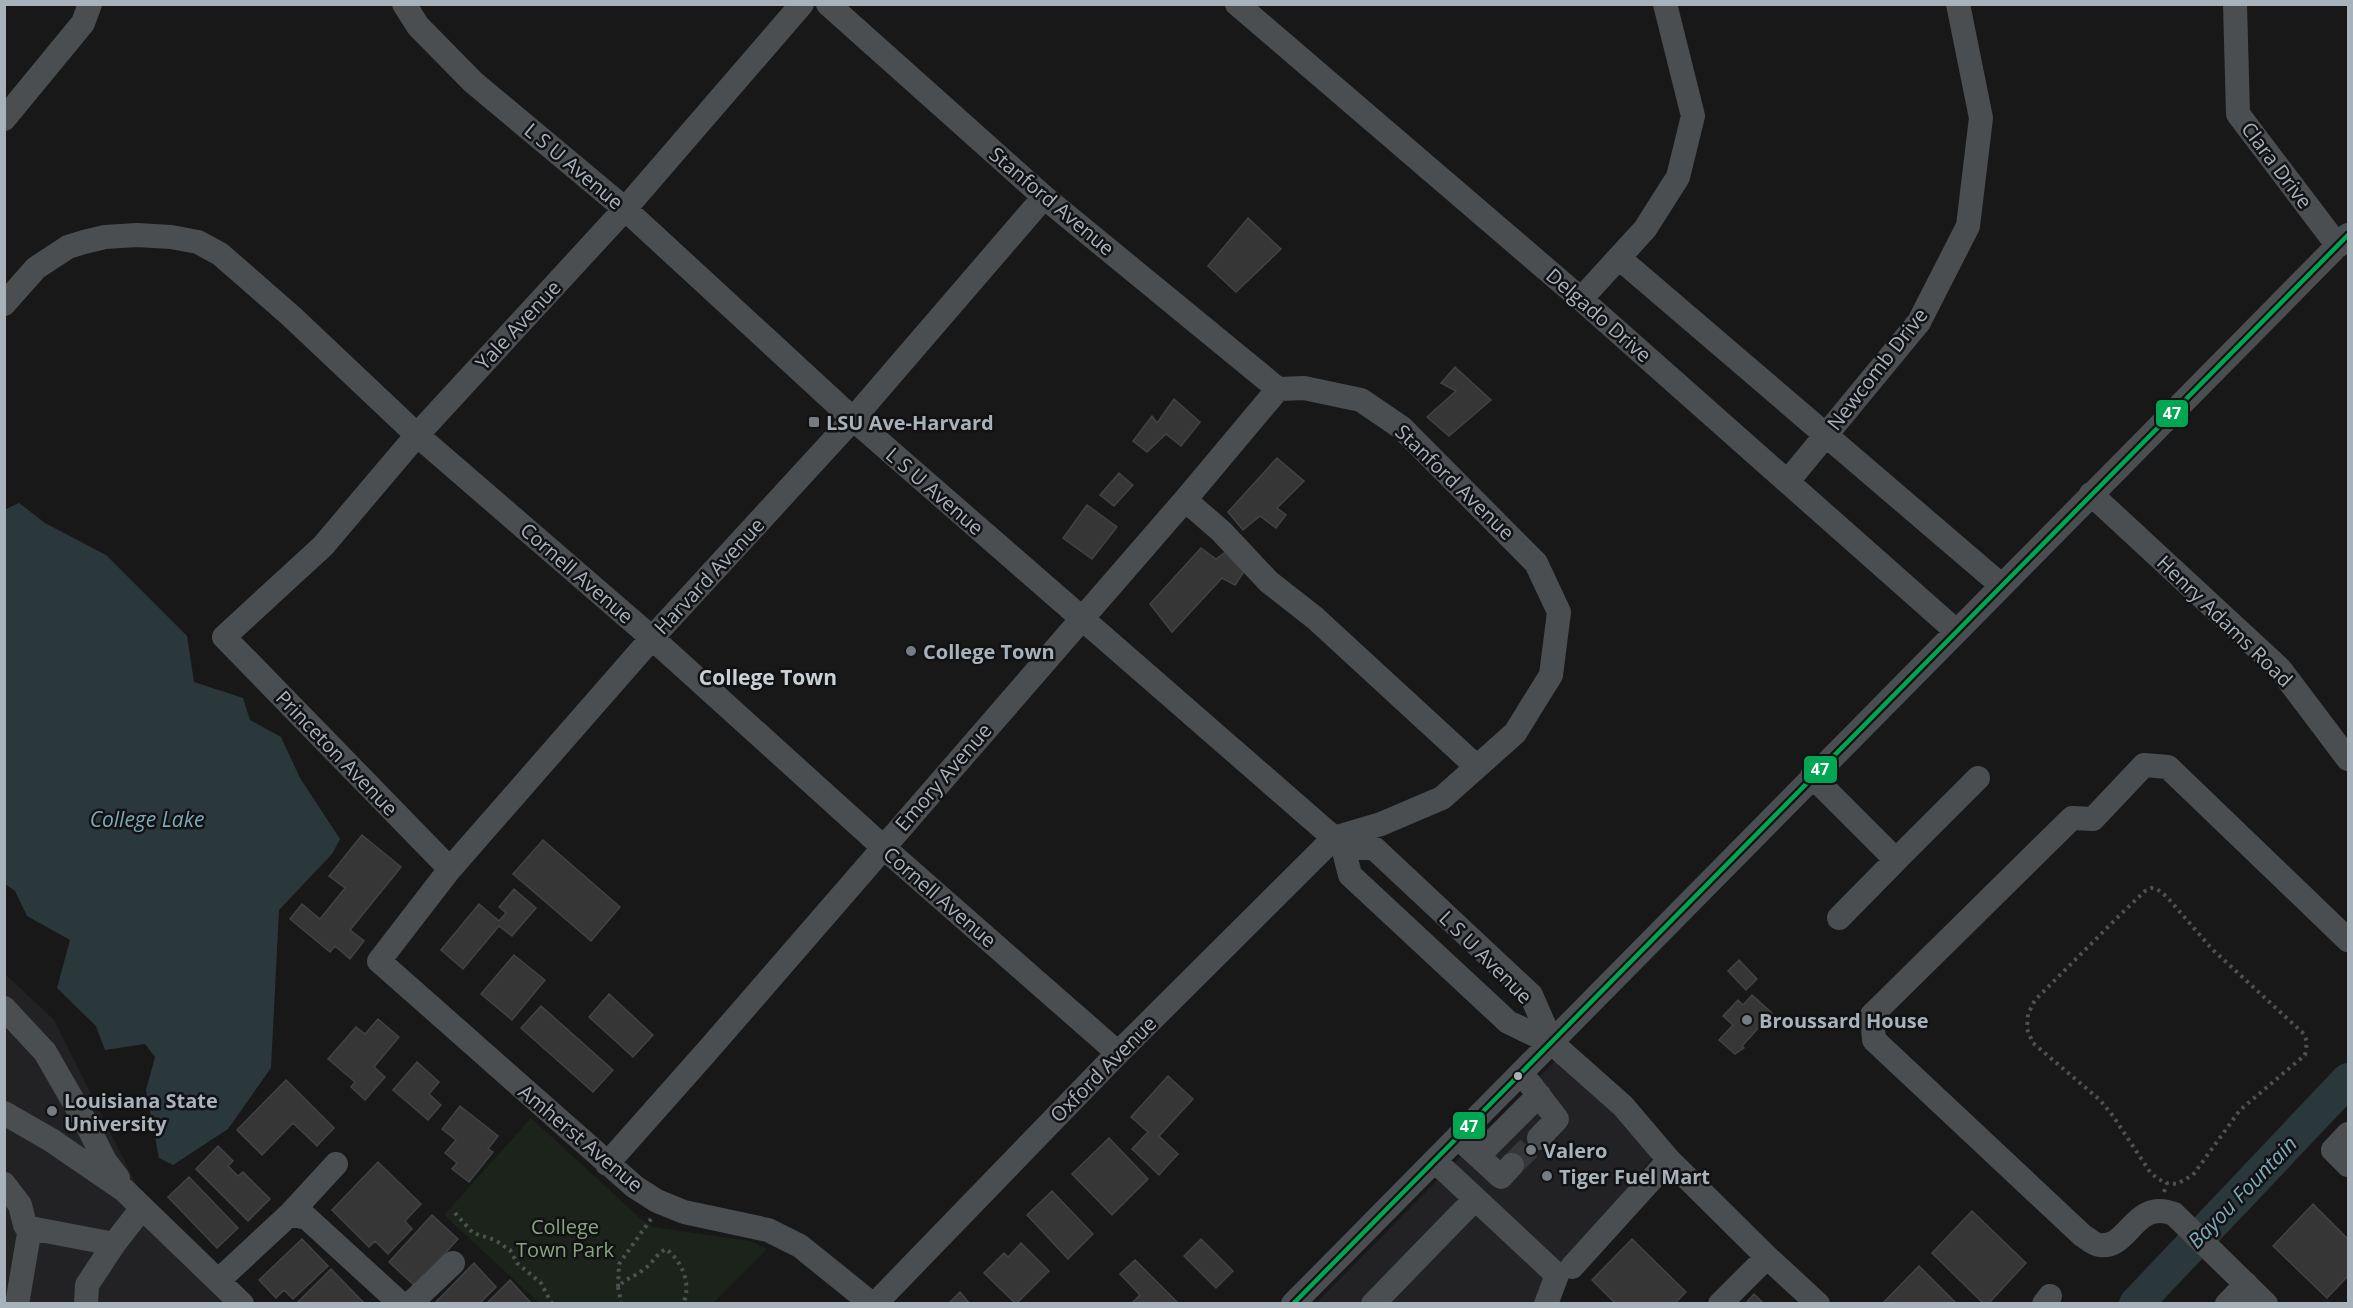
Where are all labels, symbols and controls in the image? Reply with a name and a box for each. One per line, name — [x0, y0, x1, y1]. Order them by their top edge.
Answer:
street label: Clara Drive — [2235, 116, 2319, 214]
street label: L S U Avenue — [519, 117, 629, 215]
street label: Stanford Avenue — [984, 141, 1120, 261]
street label: Delgado Drive — [1541, 262, 1657, 368]
street label: Yale Avenue — [469, 274, 567, 376]
street label: Newcomb Drive — [1821, 302, 1933, 436]
line badge: 47 — [2155, 399, 2189, 428]
text: 47 — [2163, 402, 2181, 424]
place label: LSU Ave-Harvard — [826, 409, 994, 436]
marker: LSU Ave-Harvard — [807, 415, 821, 429]
street label: Stanford Avenue — [1390, 418, 1520, 546]
street label: L S U Avenue — [880, 441, 990, 541]
street label: Harvard Avenue — [648, 512, 770, 640]
street label: Cornell Avenue — [515, 516, 639, 630]
street label: Henry Adams Road — [2151, 549, 2299, 693]
place label: College Town — [923, 638, 1055, 665]
marker: College Town — [904, 644, 918, 658]
district label: College Town — [699, 663, 837, 691]
street label: Princeton Avenue — [270, 684, 404, 822]
street label: Emory Avenue — [889, 717, 997, 837]
line badge: 47 — [1803, 755, 1838, 784]
text: 47 — [1811, 758, 1829, 780]
water label: College Lake — [90, 805, 204, 833]
street label: Cornell Avenue — [878, 840, 1002, 954]
street label: L S U Avenue — [1434, 905, 1538, 1009]
place label: Broussard House — [1759, 1007, 1929, 1034]
street label: Oxford Avenue — [1044, 1010, 1162, 1128]
marker: Broussard House — [1740, 1013, 1754, 1027]
unlabelled marker — [1512, 1070, 1524, 1082]
street label: Amherst Avenue — [513, 1078, 649, 1198]
place label: Louisiana State University — [64, 1087, 218, 1137]
marker: Louisiana State University — [45, 1104, 59, 1118]
line badge: 47 — [1452, 1111, 1486, 1140]
text: 47 — [1460, 1115, 1478, 1137]
water label: Bayou Fountain — [2181, 1130, 2303, 1254]
place label: Valero — [1543, 1137, 1607, 1164]
marker: Valero — [1524, 1143, 1538, 1157]
place label: Tiger Fuel Mart — [1559, 1163, 1710, 1190]
marker: Tiger Fuel Mart — [1540, 1169, 1554, 1183]
park label: College Town Park — [516, 1213, 614, 1263]

